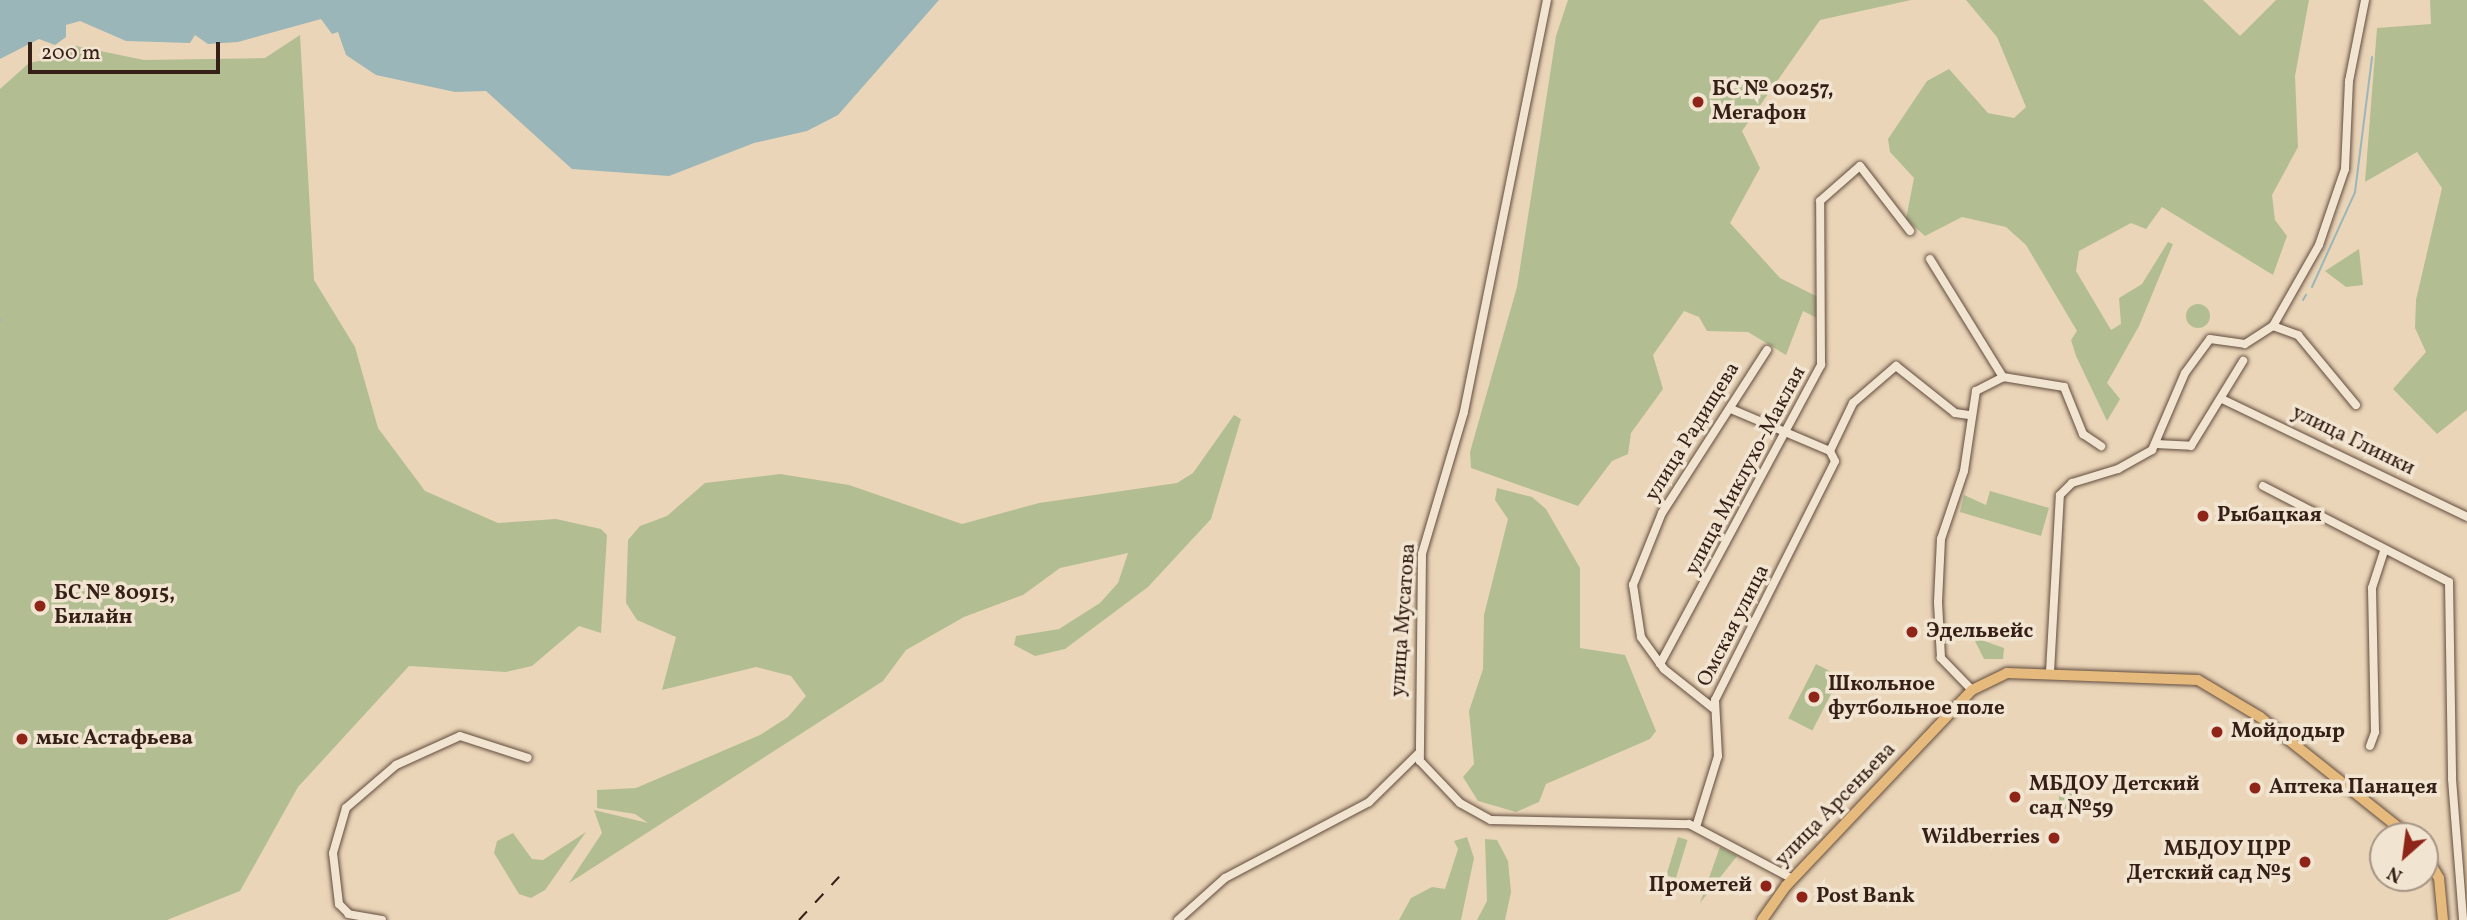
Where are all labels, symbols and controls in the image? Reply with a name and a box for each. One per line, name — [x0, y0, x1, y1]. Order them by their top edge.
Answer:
scale bar — [32, 28, 224, 72]
text: 200 m — [41, 39, 101, 68]
place label: БС № 00257, Мегафон — [1712, 77, 1834, 127]
marker: БС № 00257, Мегафон — [1690, 94, 1706, 110]
street label: улица Радищева — [1640, 358, 1746, 506]
street label: улица Миклухо-Маклая — [1680, 362, 1812, 580]
street label: улица Глинки — [2287, 400, 2419, 482]
place label: Рыбацкая — [2217, 503, 2322, 529]
marker: Рыбацкая — [2195, 508, 2211, 524]
street label: улица Мусатова — [1386, 542, 1422, 698]
street label: Омская улица — [1692, 560, 1776, 692]
place label: БС № 80915, Билайн — [54, 581, 175, 631]
marker: БС № 80915, Билайн — [32, 598, 48, 614]
place label: Эдельвейс — [1926, 619, 2033, 645]
marker: Эдельвейс — [1904, 624, 1920, 640]
place label: Школьное футбольное поле — [1828, 672, 2005, 722]
marker: Школьное футбольное поле — [1806, 689, 1822, 705]
place label: Мойдодыр — [2231, 719, 2345, 745]
marker: Мойдодыр — [2209, 724, 2225, 740]
place label: мыс Астафьева — [36, 726, 193, 752]
marker: мыс Астафьева — [14, 731, 30, 747]
street label: улица Арсеньева — [1770, 738, 1902, 872]
place label: МБДОУ Детский сад №59 — [2029, 772, 2200, 822]
place label: Аптека Панацея — [2269, 775, 2438, 801]
marker: Аптека Панацея — [2247, 780, 2263, 796]
marker: МБДОУ Детский сад №59 — [2007, 789, 2023, 805]
north arrow — [2369, 822, 2439, 892]
place label: Wildberries — [1922, 825, 2040, 851]
marker: Wildberries — [2046, 830, 2062, 846]
place label: МБДОУ ЦРР Детский сад №5 — [2126, 837, 2291, 887]
marker: МБДОУ ЦРР Детский сад №5 — [2297, 854, 2313, 870]
text: N — [2383, 859, 2407, 888]
place label: Прометей — [1649, 873, 1752, 899]
marker: Прометей — [1758, 878, 1774, 894]
place label: Post Bank — [1816, 884, 1915, 910]
marker: Post Bank — [1794, 889, 1810, 905]

